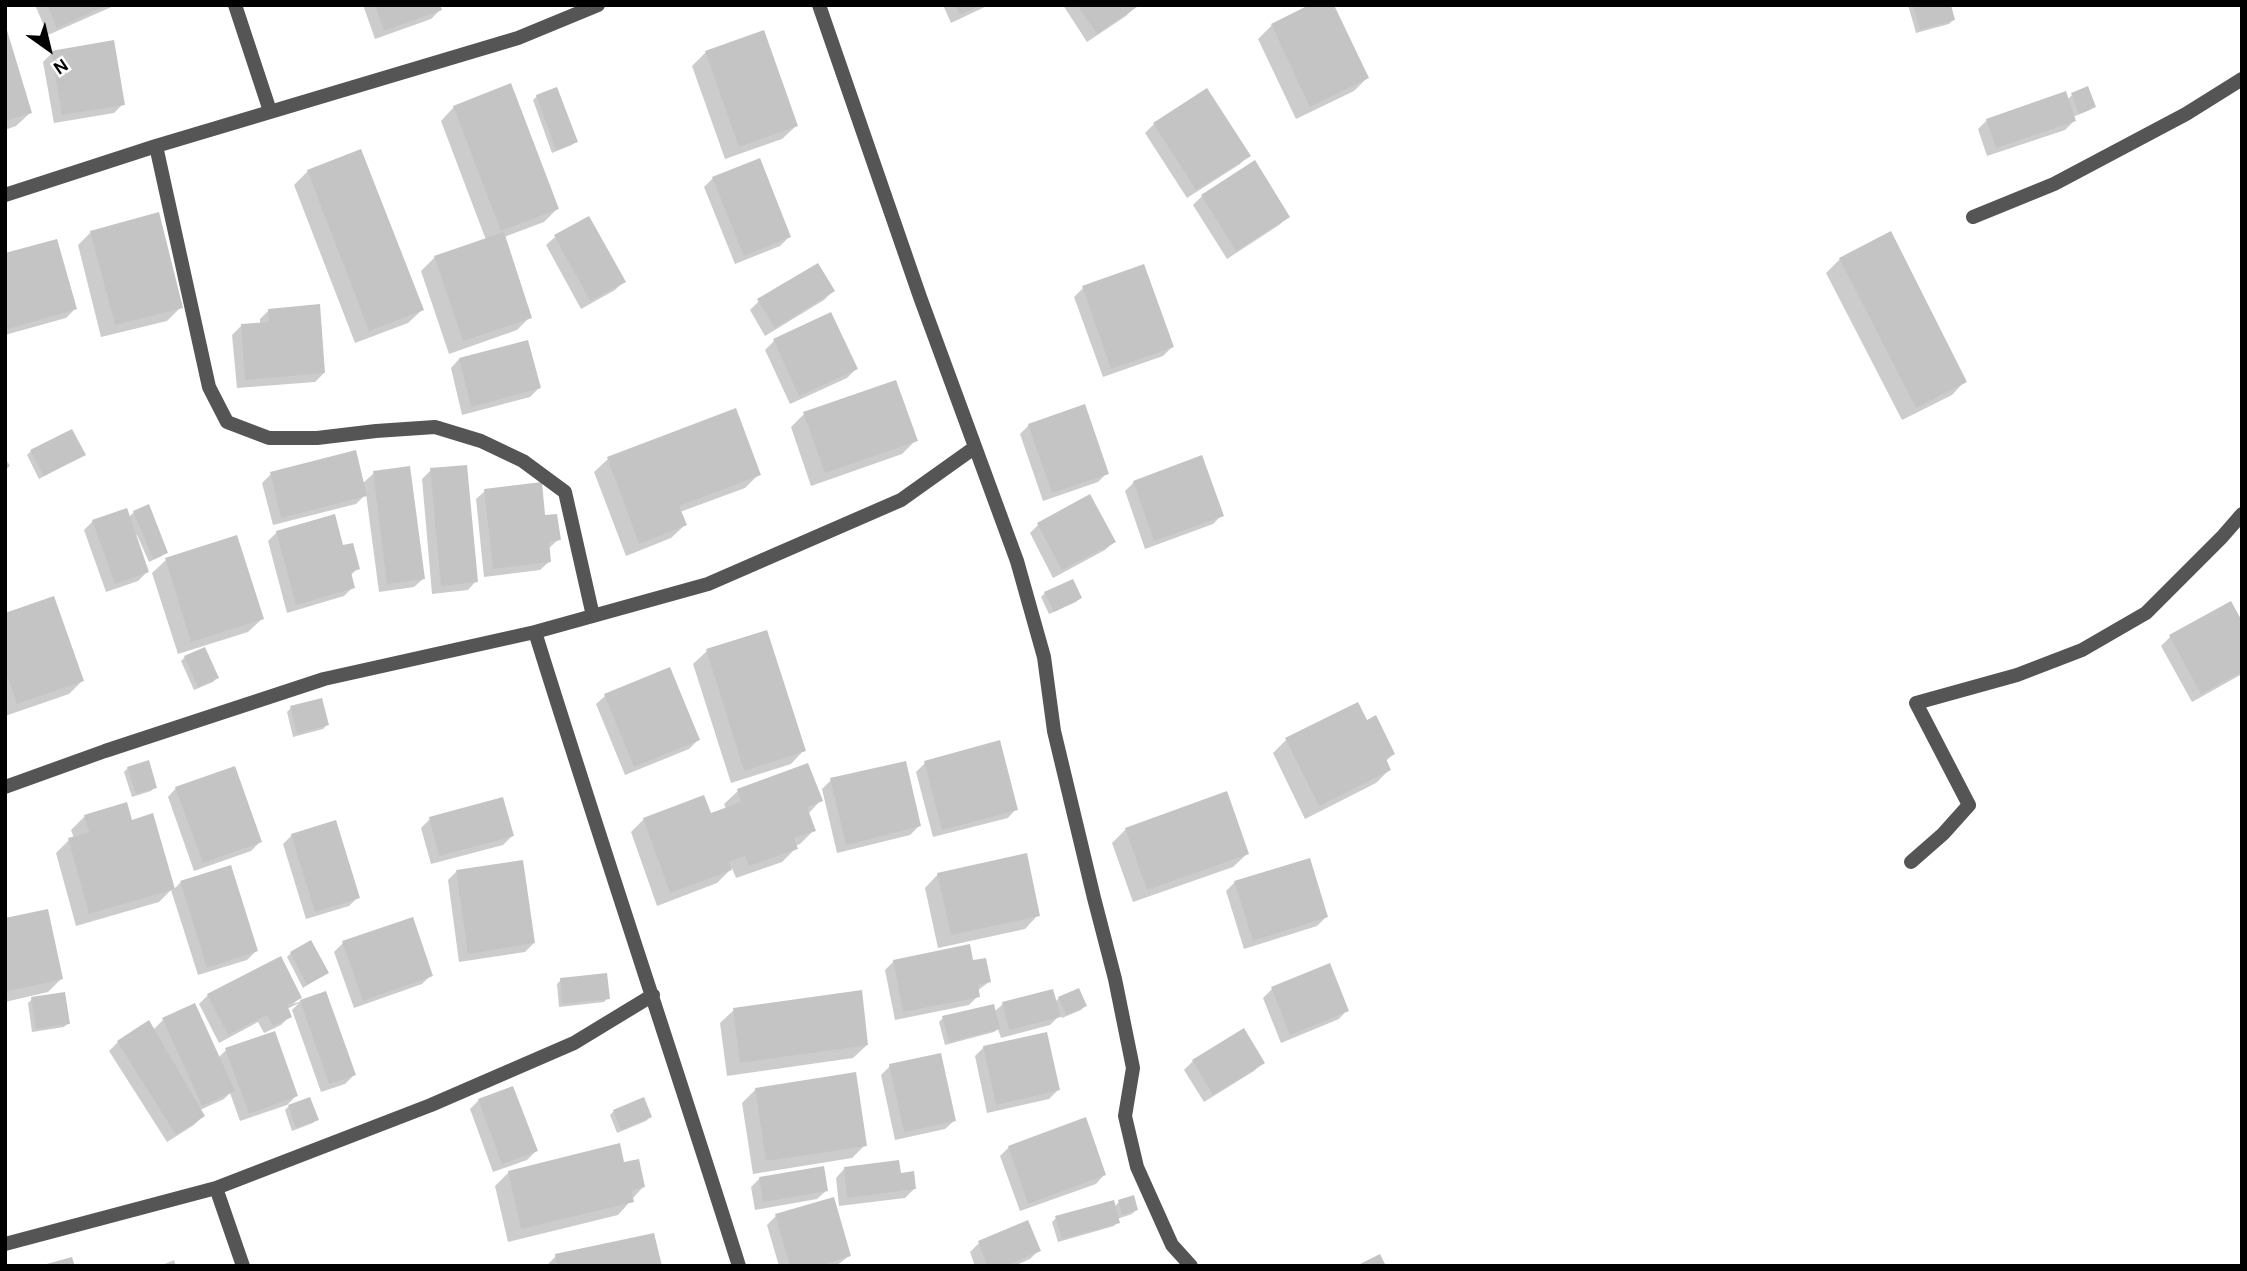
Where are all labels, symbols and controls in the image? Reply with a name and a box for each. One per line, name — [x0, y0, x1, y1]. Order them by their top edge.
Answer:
north arrow — [14, 14, 84, 84]
text: N — [49, 53, 73, 79]

